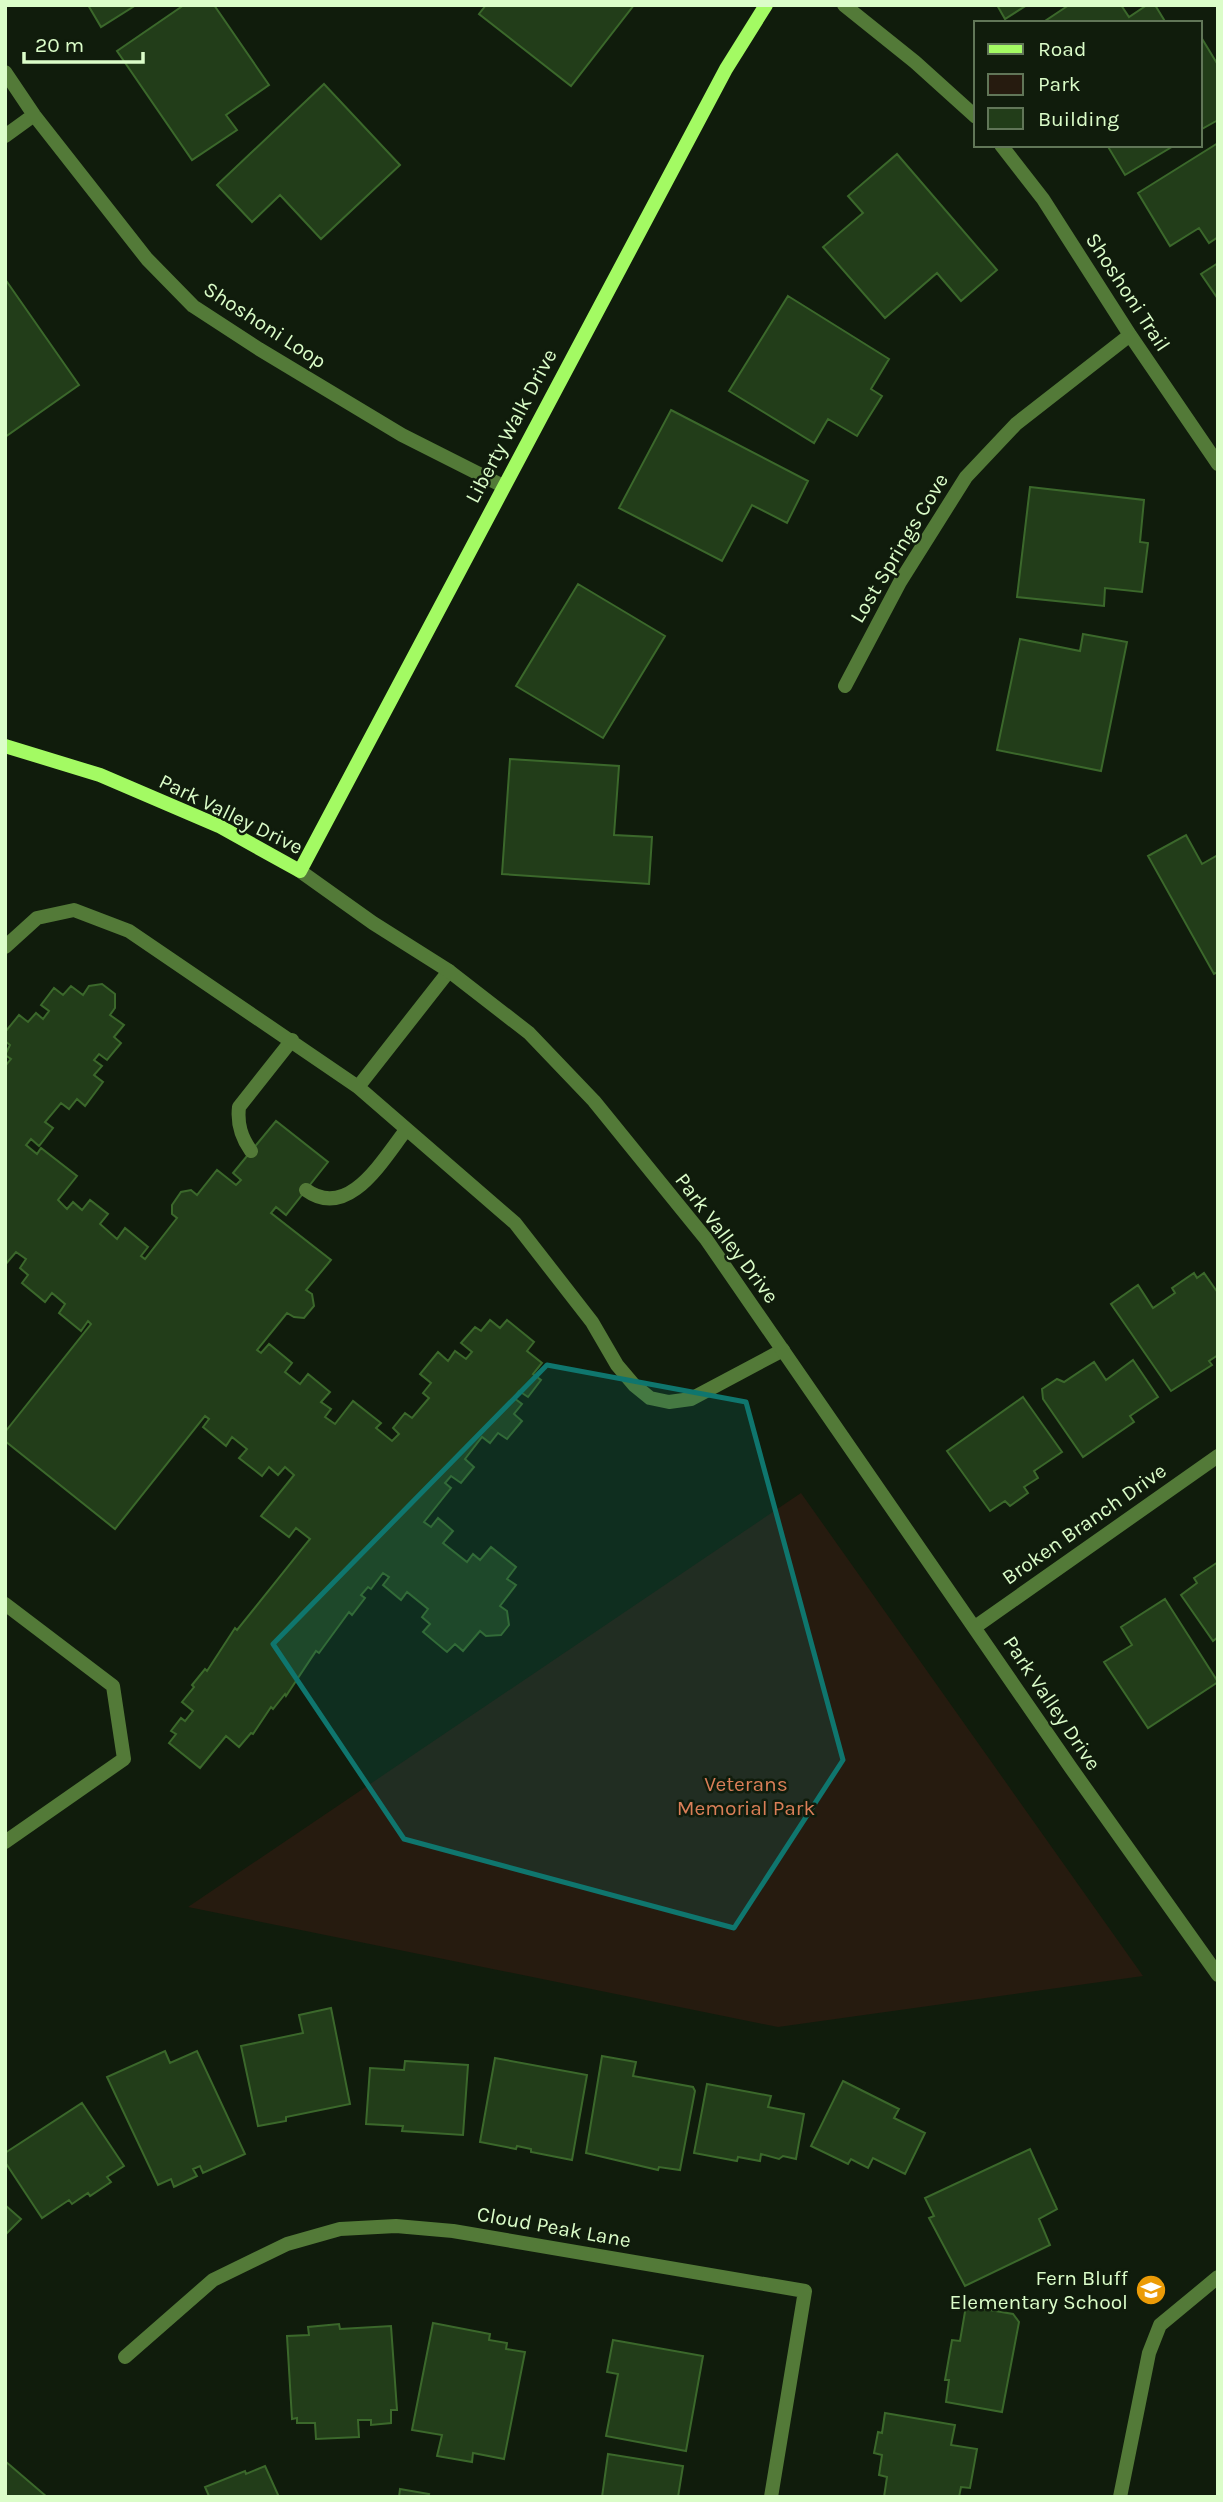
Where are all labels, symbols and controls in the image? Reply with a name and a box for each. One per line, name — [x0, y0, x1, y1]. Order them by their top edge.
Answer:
scale bar — [24, 21, 144, 65]
legend — [974, 21, 1202, 147]
text: 20 m — [35, 33, 84, 57]
text: Road — [1038, 37, 1086, 61]
text: Park — [1038, 72, 1081, 96]
text: Building — [1038, 107, 1119, 131]
street label: Shoshoni Trail — [1081, 228, 1175, 356]
street label: Shoshoni Loop — [199, 277, 331, 373]
street label: Liberty Walk Drive — [460, 345, 562, 507]
street label: Lost Springs Cove — [845, 469, 953, 627]
street label: Park Valley Drive — [155, 769, 307, 859]
street label: Park Valley Drive — [670, 1168, 784, 1308]
street label: Broken Branch Drive — [997, 1458, 1171, 1590]
street label: Park Valley Drive — [998, 1631, 1106, 1775]
park label: Veterans Memorial Park — [677, 1772, 815, 1820]
street label: Cloud Peak Lane — [475, 2202, 633, 2252]
place label: Fern Bluff Elementary School — [950, 2266, 1129, 2314]
school or university icon: Fern Bluff Elementary School — [1134, 2273, 1168, 2307]

